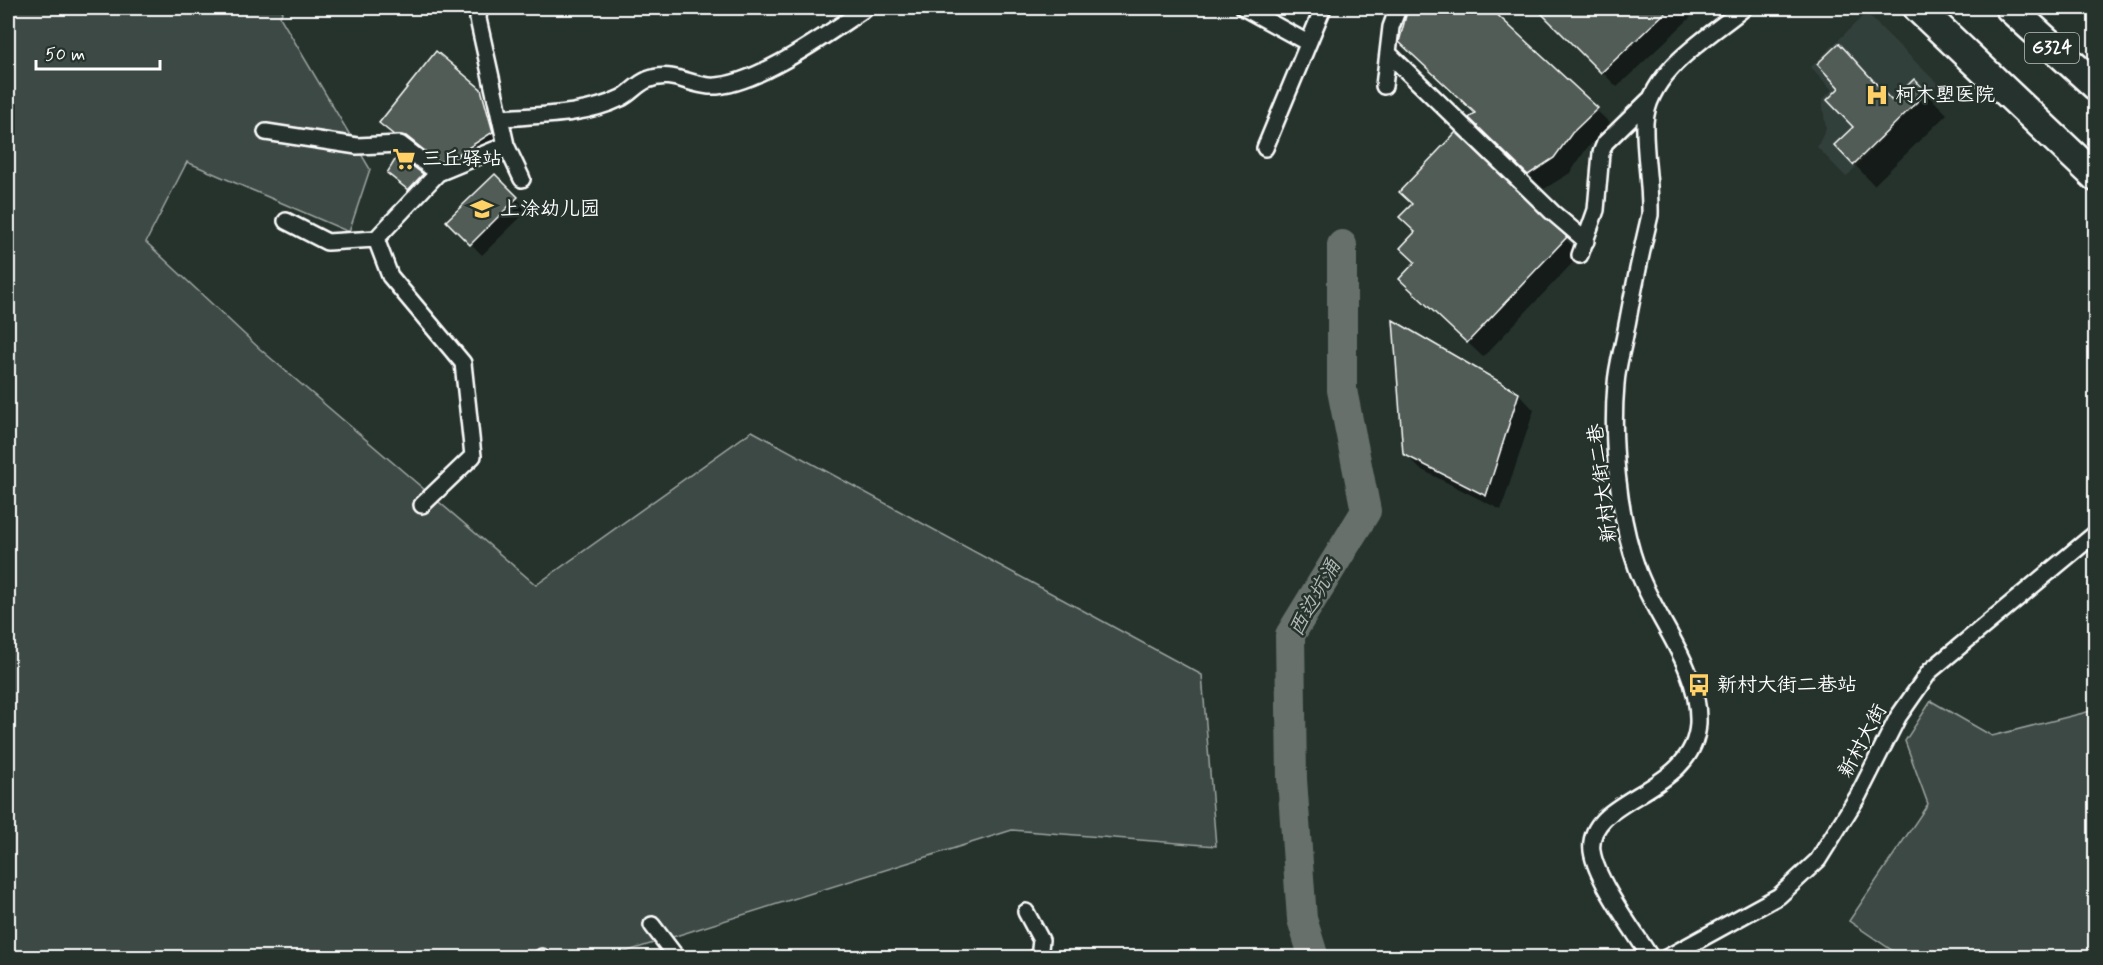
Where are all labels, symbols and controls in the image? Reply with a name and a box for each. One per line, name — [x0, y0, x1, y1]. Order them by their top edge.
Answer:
scale bar — [36, 33, 160, 71]
road number: G324 — [2025, 33, 2079, 63]
text: 50 m — [45, 43, 85, 67]
hospital icon: 柯木塱医院 — [1864, 82, 1890, 108]
place label: 柯木塱医院 — [1895, 82, 1995, 109]
supermarket icon: 三丘驿站 — [391, 146, 417, 172]
place label: 三丘驿站 — [422, 146, 502, 173]
school or university icon: 上涂幼儿园 — [469, 196, 495, 222]
place label: 上涂幼儿园 — [500, 196, 600, 223]
street label: 新村大街二巷 — [1582, 421, 1624, 544]
water label: 西边坑涌 — [1282, 554, 1348, 642]
bus stop icon: 新村大街二巷站 — [1686, 672, 1712, 698]
place label: 新村大街二巷站 — [1717, 672, 1857, 699]
street label: 新村大街 — [1832, 699, 1894, 783]

